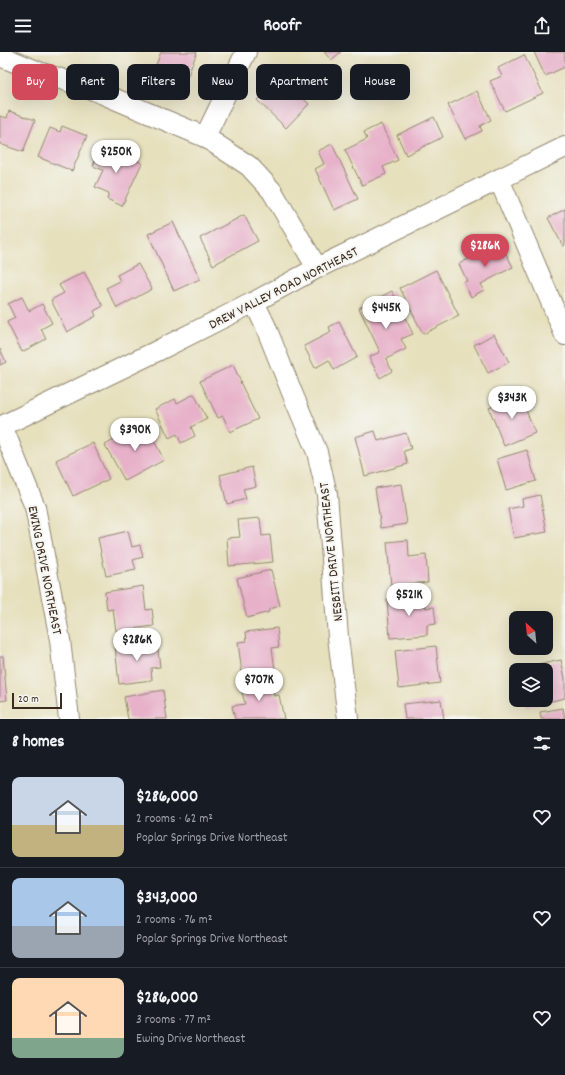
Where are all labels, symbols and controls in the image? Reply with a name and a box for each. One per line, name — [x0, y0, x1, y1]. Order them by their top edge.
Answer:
text: Roofr — [264, 14, 301, 39]
icon: menu — [12, 15, 34, 37]
icon: share — [531, 15, 553, 37]
chip: Buy — [12, 64, 58, 100]
chip: Rent — [66, 64, 119, 100]
chip: Filters — [127, 64, 190, 100]
chip: New — [198, 64, 248, 100]
chip: Apartment — [256, 64, 342, 100]
chip: House — [350, 64, 410, 100]
pin: $250K — [88, 140, 144, 174]
text: $250K — [100, 143, 132, 162]
pin: $286K — [457, 234, 513, 268]
text: $286K — [470, 237, 500, 256]
street label: DREW VALLEY ROAD NORTHEAST — [206, 242, 362, 335]
pin: $445K — [358, 296, 414, 330]
text: $445K — [371, 299, 401, 318]
pin: $343K — [484, 386, 540, 420]
text: $343K — [497, 389, 527, 408]
pin: $390K — [107, 418, 163, 452]
text: $390K — [119, 421, 151, 440]
street label: NESBITT DRIVE NORTHEAST — [315, 481, 349, 622]
street label: EWING DRIVE NORTHEAST — [22, 504, 66, 637]
pin: $521K — [381, 583, 437, 617]
text: $521K — [395, 586, 423, 605]
north arrow — [509, 611, 553, 655]
map controls — [509, 611, 553, 707]
pin: $286K — [109, 628, 165, 662]
text: $286K — [122, 631, 152, 650]
button: layers — [509, 663, 553, 707]
pin: $707K — [231, 668, 287, 702]
text: $707K — [244, 671, 274, 690]
scale bar — [12, 691, 62, 710]
text: 20 m — [18, 692, 39, 708]
text: 8 homes — [12, 731, 64, 755]
icon: filters — [531, 732, 553, 754]
text: $286,000 — [136, 786, 198, 810]
icon: home — [44, 793, 92, 841]
icon: heart — [531, 806, 553, 828]
text: 2 rooms · 62 m² — [136, 810, 213, 829]
text: Poplar Springs Drive Northeast — [136, 829, 288, 848]
text: $343,000 — [136, 887, 198, 911]
icon: home — [44, 894, 92, 942]
icon: heart — [531, 907, 553, 929]
text: 2 rooms · 76 m² — [136, 911, 212, 930]
text: Poplar Springs Drive Northeast — [136, 930, 288, 949]
text: $286,000 — [136, 987, 198, 1011]
icon: home — [44, 994, 92, 1042]
icon: heart — [531, 1007, 553, 1029]
text: 3 rooms · 77 m² — [136, 1011, 211, 1030]
text: Ewing Drive Northeast — [136, 1030, 245, 1049]

